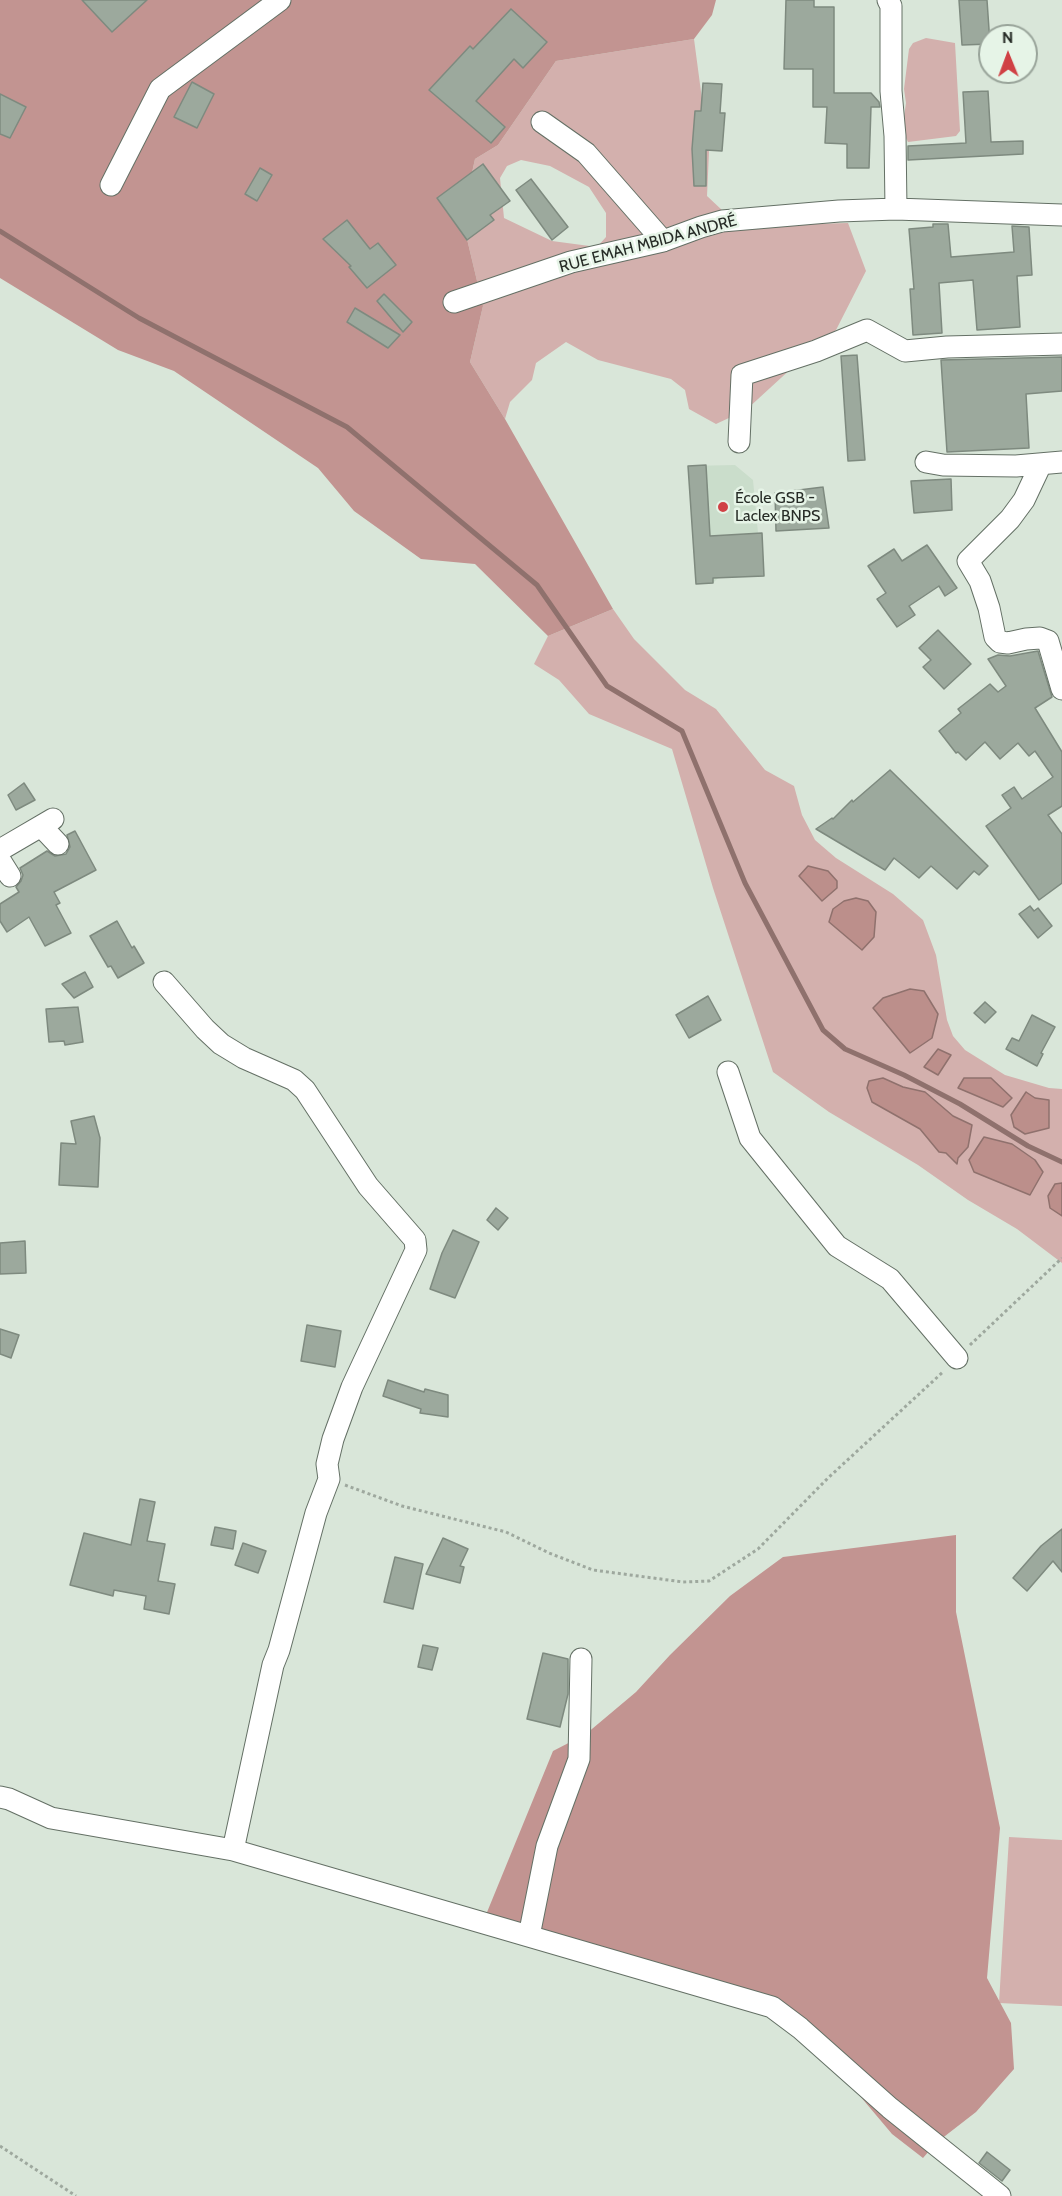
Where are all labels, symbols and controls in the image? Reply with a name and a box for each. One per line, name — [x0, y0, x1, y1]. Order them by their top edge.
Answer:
north arrow — [978, 24, 1038, 84]
text: N — [1002, 28, 1014, 47]
street label: RUE EMAH MBIDA ANDRÉ — [557, 211, 739, 277]
place label: École GSB - Laclex BNPS — [735, 488, 820, 526]
marker: École GSB - Laclex BNPS — [716, 500, 730, 514]

